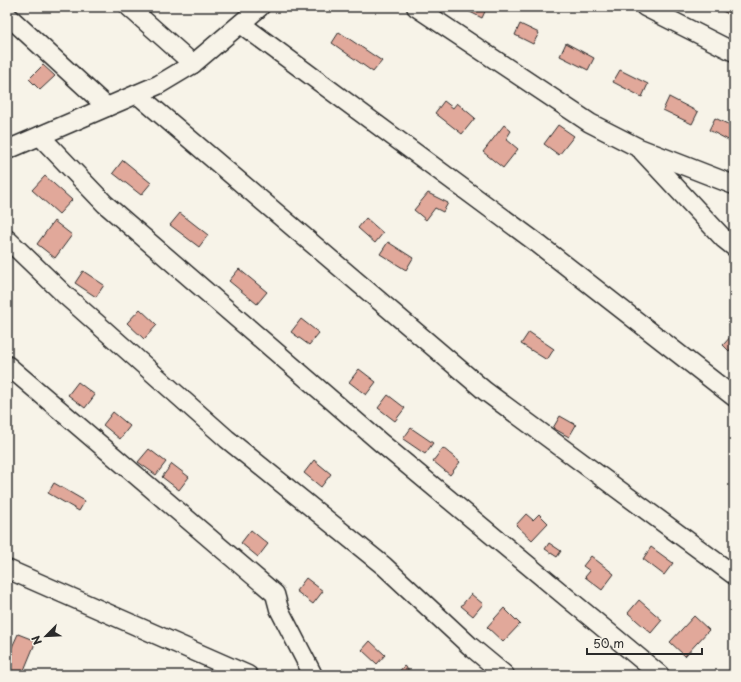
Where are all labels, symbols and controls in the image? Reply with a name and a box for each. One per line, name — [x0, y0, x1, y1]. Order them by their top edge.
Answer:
north arrow — [26, 616, 66, 656]
scale bar — [587, 630, 702, 656]
text: N — [27, 633, 46, 648]
text: 50 m — [593, 634, 624, 652]

